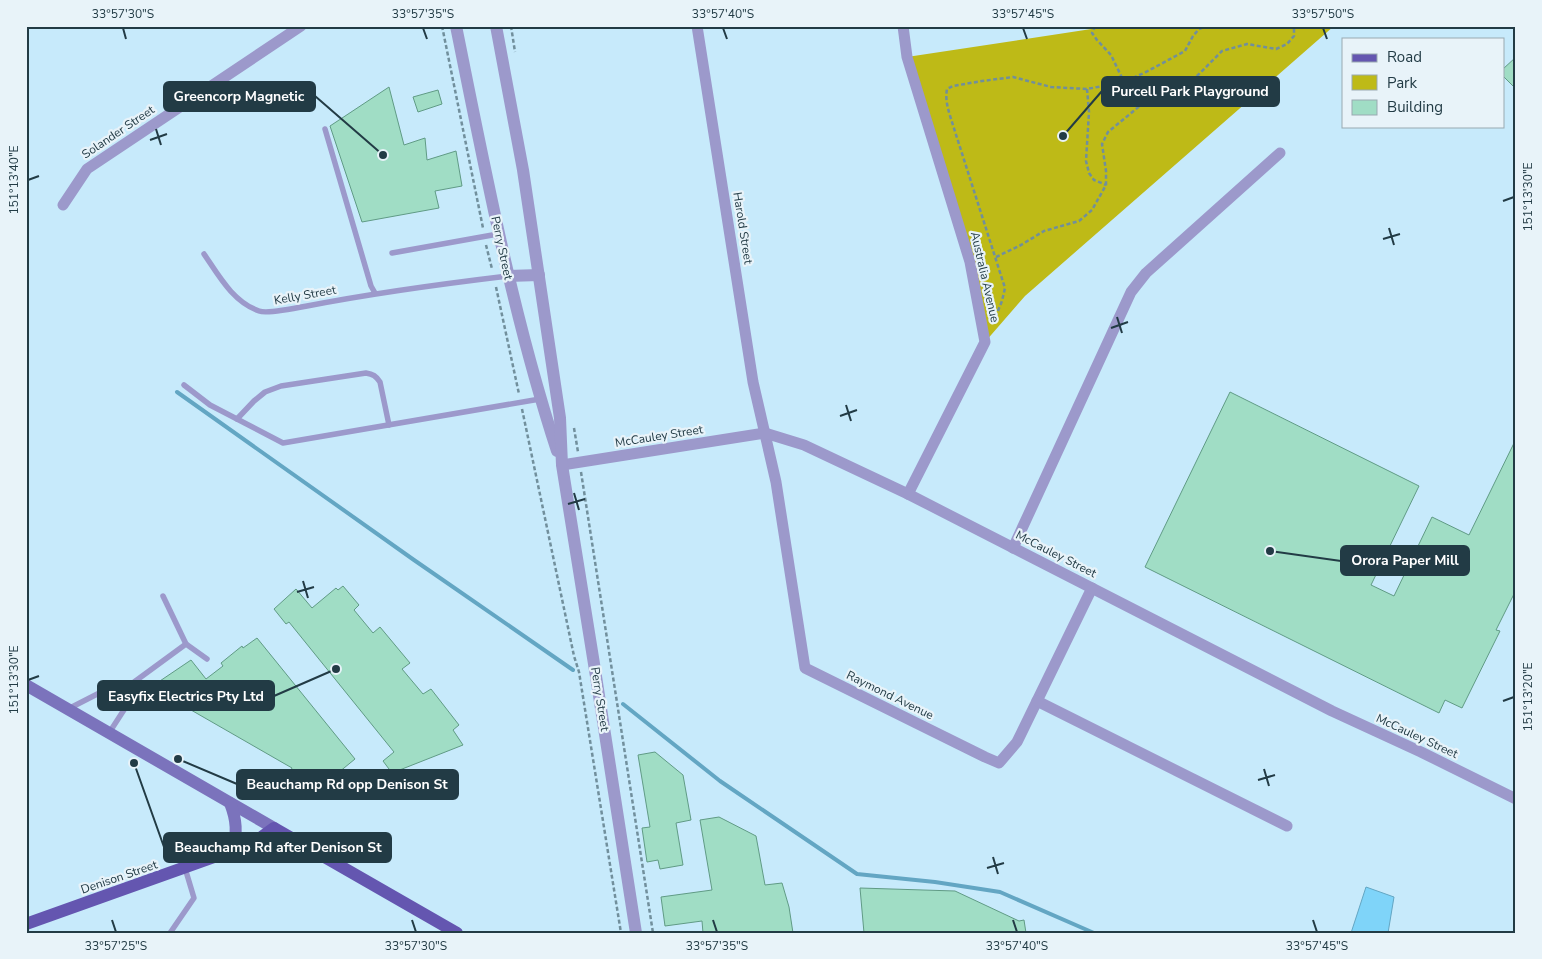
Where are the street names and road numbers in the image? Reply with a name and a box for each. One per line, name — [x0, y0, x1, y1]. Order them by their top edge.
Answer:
street label: Solander Street — [79, 101, 158, 162]
street label: Harold Street — [729, 191, 757, 266]
street label: Perry Street — [487, 215, 517, 282]
street label: Australia Avenue — [967, 230, 1003, 324]
street label: Kelly Street — [273, 282, 338, 308]
street label: McCauley Street — [614, 421, 705, 451]
street label: McCauley Street — [1013, 527, 1100, 582]
street label: Perry Street — [587, 666, 613, 733]
street label: Raymond Avenue — [844, 667, 936, 723]
street label: McCauley Street — [1373, 710, 1461, 762]
street label: Denison Street — [79, 856, 160, 898]

